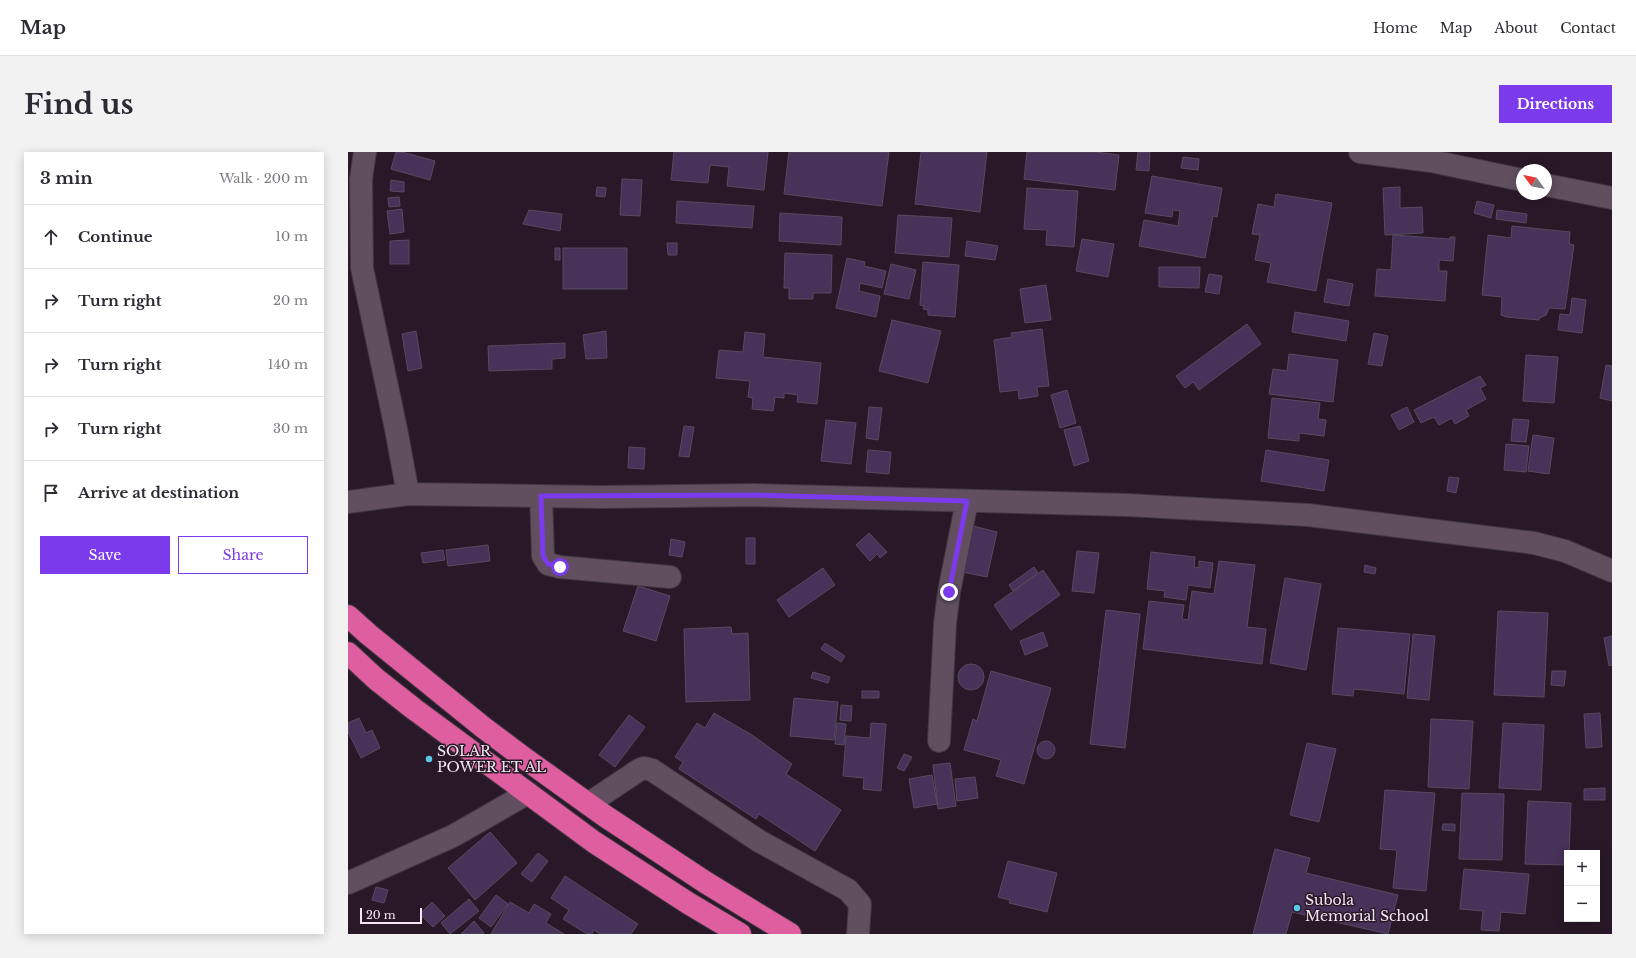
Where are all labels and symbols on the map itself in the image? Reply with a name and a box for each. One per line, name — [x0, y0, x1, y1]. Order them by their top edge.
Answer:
north arrow — [1516, 164, 1552, 200]
route start — [551, 558, 569, 576]
route end — [940, 583, 958, 601]
place label: SOLAR POWER ET AL — [437, 742, 546, 776]
marker: SOLAR POWER ET AL — [424, 754, 434, 764]
place label: Subola Memorial School — [1305, 891, 1429, 925]
marker: Subola Memorial School — [1292, 903, 1302, 913]
scale bar — [360, 906, 422, 925]

